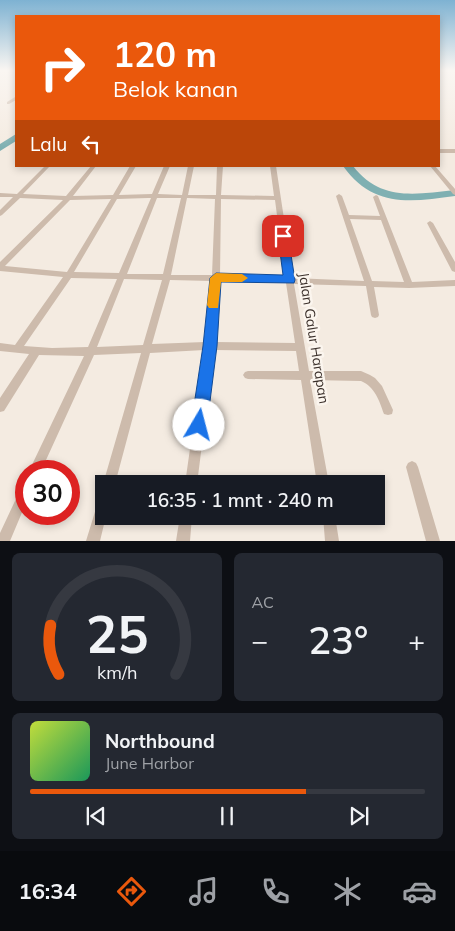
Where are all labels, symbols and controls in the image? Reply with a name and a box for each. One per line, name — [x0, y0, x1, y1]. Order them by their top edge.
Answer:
text: 120 m — [113, 32, 217, 76]
icon: right — [30, 35, 95, 100]
text: Belok kanan — [113, 75, 238, 103]
icon: left — [77, 130, 105, 158]
text: Lalu — [30, 132, 67, 156]
pin — [262, 215, 304, 257]
icon: arrive — [269, 222, 297, 250]
street label: Jalan Galur Harapan — [295, 271, 333, 405]
position arrow — [172, 398, 224, 450]
speed limit sign: 30 — [15, 460, 80, 525]
text: 16:35 · 1 mnt · 240 m — [146, 488, 334, 512]
text: AC — [252, 592, 274, 612]
text: 25 — [86, 601, 148, 666]
text: 23° — [308, 616, 368, 664]
text: − — [252, 623, 268, 658]
text: + — [408, 623, 425, 658]
text: km/h — [97, 661, 137, 683]
text: Northbound — [105, 729, 215, 753]
text: June Harbor — [105, 753, 194, 773]
icon: previous — [82, 802, 110, 830]
icon: pause — [213, 802, 241, 830]
icon: next — [345, 802, 373, 830]
icon: directions — [114, 874, 149, 909]
icon: music — [186, 874, 221, 909]
icon: phone — [258, 874, 293, 909]
icon: climate — [330, 874, 365, 909]
icon: car — [402, 874, 437, 909]
text: 16:34 — [18, 877, 77, 905]

